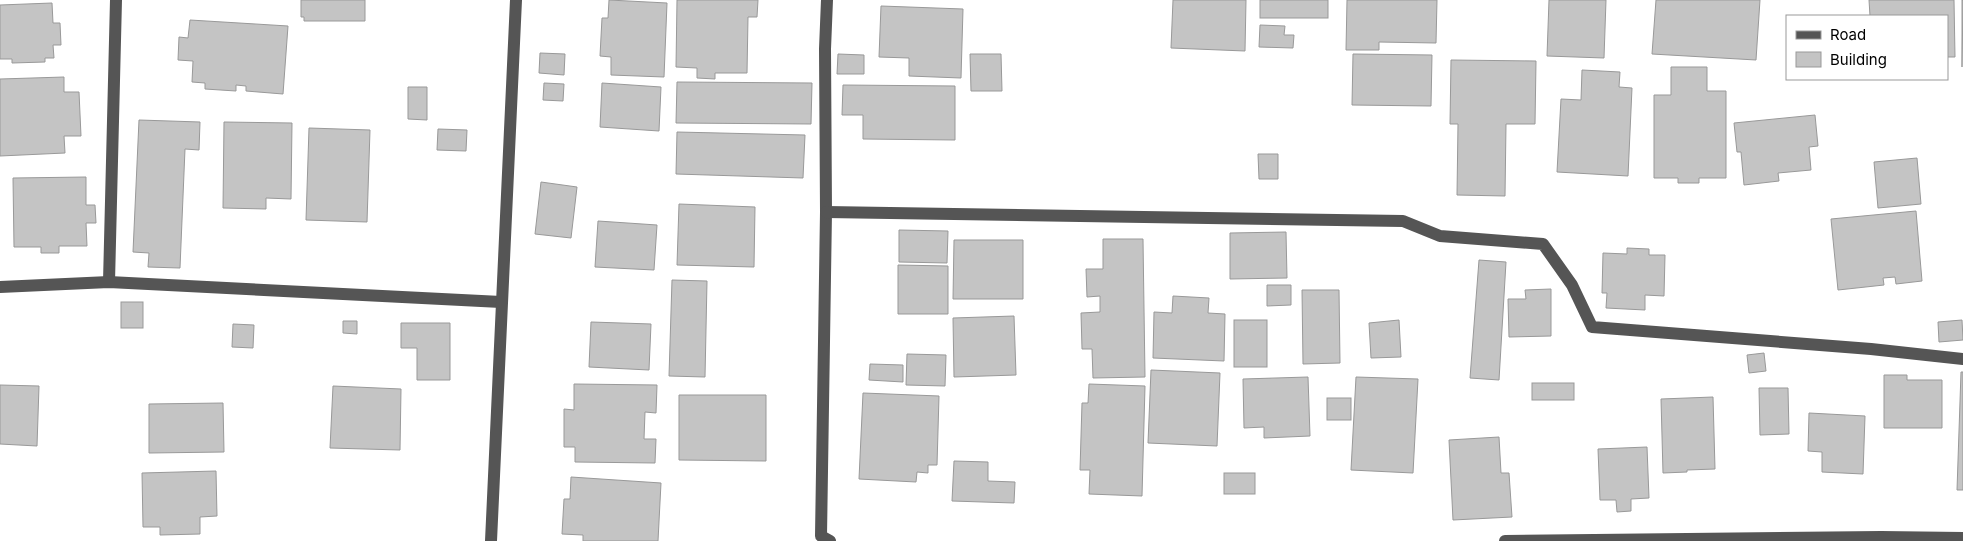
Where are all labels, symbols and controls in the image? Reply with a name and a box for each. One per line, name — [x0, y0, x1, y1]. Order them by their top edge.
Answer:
legend — [1786, 15, 1948, 80]
text: Road — [1830, 25, 1866, 44]
text: Building — [1830, 50, 1887, 69]

